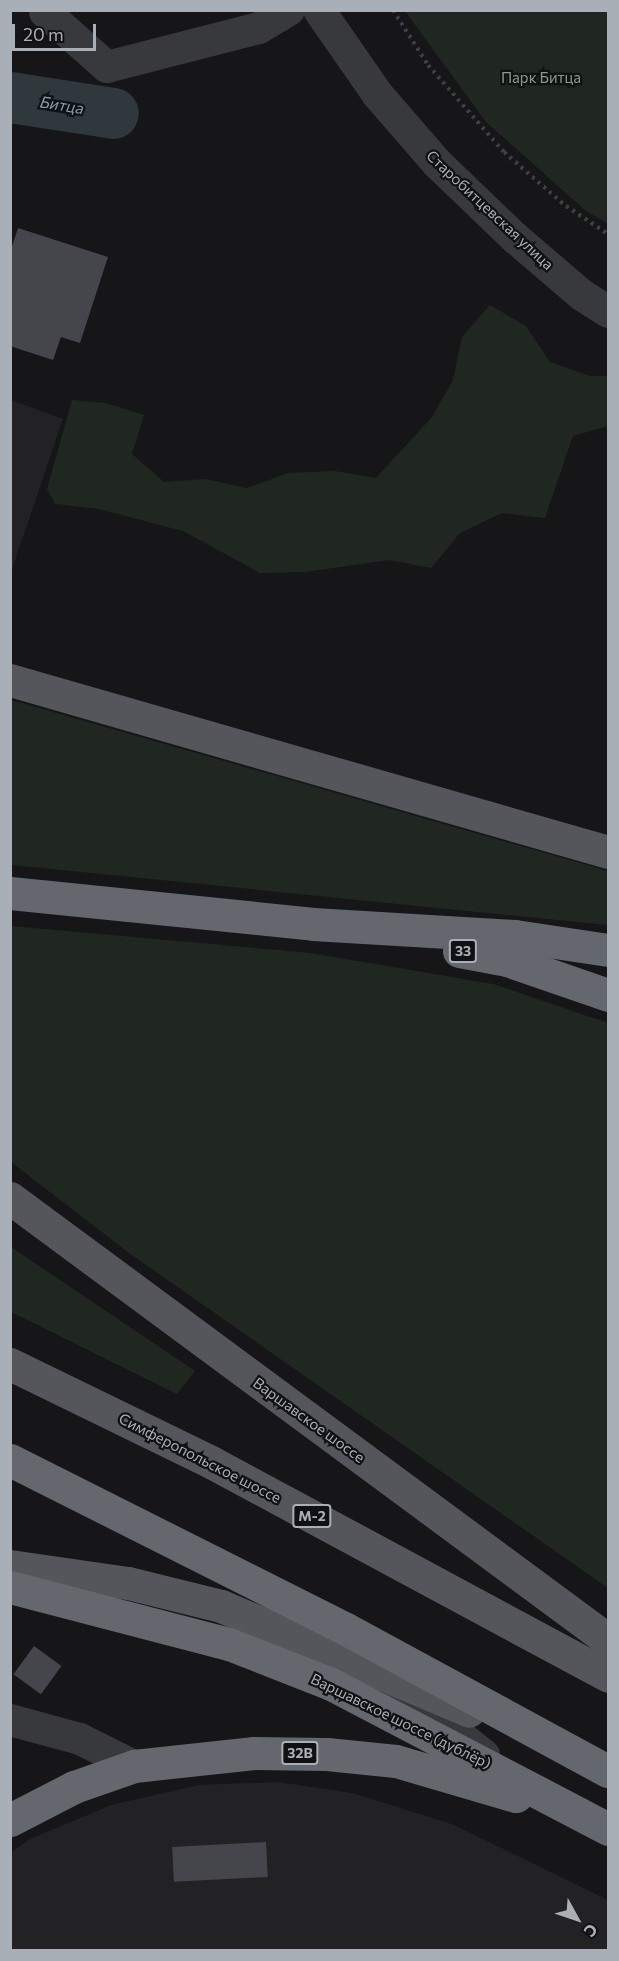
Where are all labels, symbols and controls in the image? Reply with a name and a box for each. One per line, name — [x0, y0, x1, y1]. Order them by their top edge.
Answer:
scale bar — [15, 12, 99, 50]
text: 20 m — [23, 23, 64, 45]
park label: Парк Битца — [501, 69, 581, 87]
water label: Битца — [39, 92, 85, 118]
street label: Старобитцевская улица — [423, 146, 557, 274]
road number: 33 — [448, 940, 478, 962]
street label: Варшавское шоссе — [250, 1374, 368, 1466]
street label: Симферопольское шоссе — [116, 1409, 284, 1507]
road number: М-2 — [291, 1505, 333, 1527]
street label: Варшавское шоссе (дублёр) — [308, 1669, 494, 1773]
road number: 32B — [280, 1742, 320, 1764]
north arrow — [547, 1889, 607, 1949]
text: С — [580, 1921, 602, 1941]

